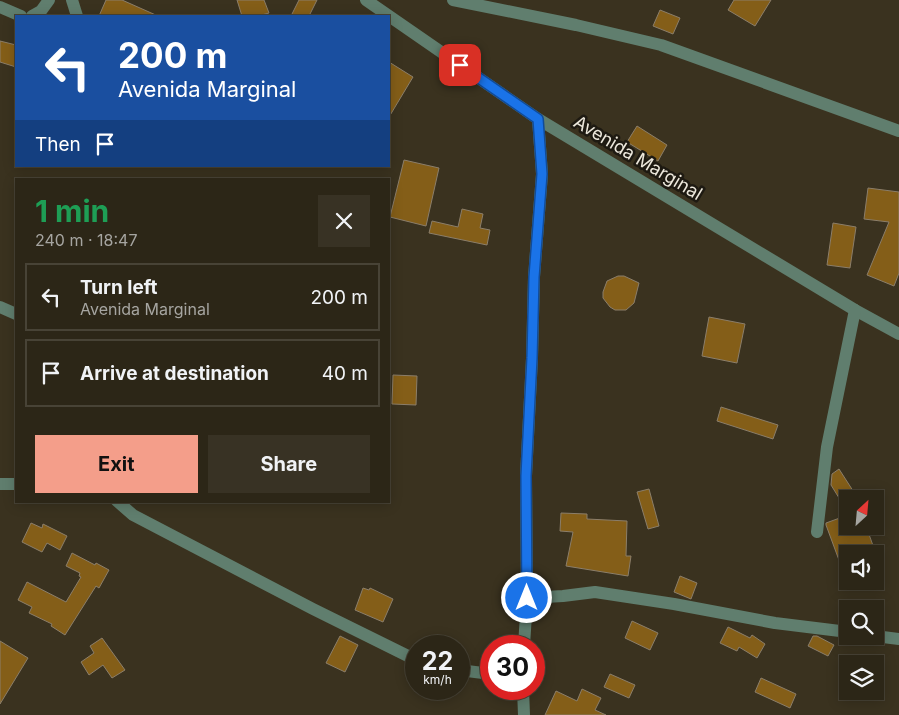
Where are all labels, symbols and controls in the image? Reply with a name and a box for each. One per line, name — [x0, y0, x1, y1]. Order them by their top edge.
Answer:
text: 200 m — [118, 34, 227, 76]
icon: left — [35, 35, 100, 100]
pin — [439, 44, 481, 86]
icon: arrive — [446, 51, 474, 79]
text: Avenida Marginal — [118, 76, 296, 102]
street label: Avenida Marginal — [570, 111, 706, 204]
icon: arrive — [91, 130, 119, 158]
text: Then — [35, 133, 81, 156]
text: 1 min — [35, 193, 109, 229]
button: close — [318, 195, 370, 247]
text: 240 m · 18:47 — [35, 230, 137, 250]
text: Turn left — [80, 276, 158, 299]
icon: left — [37, 283, 65, 311]
text: 200 m — [310, 286, 368, 309]
text: Avenida Marginal — [80, 299, 210, 319]
icon: arrive — [37, 359, 65, 387]
text: Arrive at destination — [80, 362, 269, 385]
text: 40 m — [322, 362, 368, 385]
button: Exit — [35, 435, 198, 493]
button: Share — [208, 435, 370, 493]
north arrow — [839, 490, 884, 535]
map controls — [839, 490, 884, 700]
button: sound — [839, 545, 884, 590]
position arrow — [500, 571, 552, 623]
button: search — [839, 600, 884, 645]
speed limit sign: 30 — [480, 635, 545, 700]
text: 22 — [422, 646, 453, 676]
button: layers — [839, 655, 884, 700]
text: km/h — [423, 672, 452, 687]

